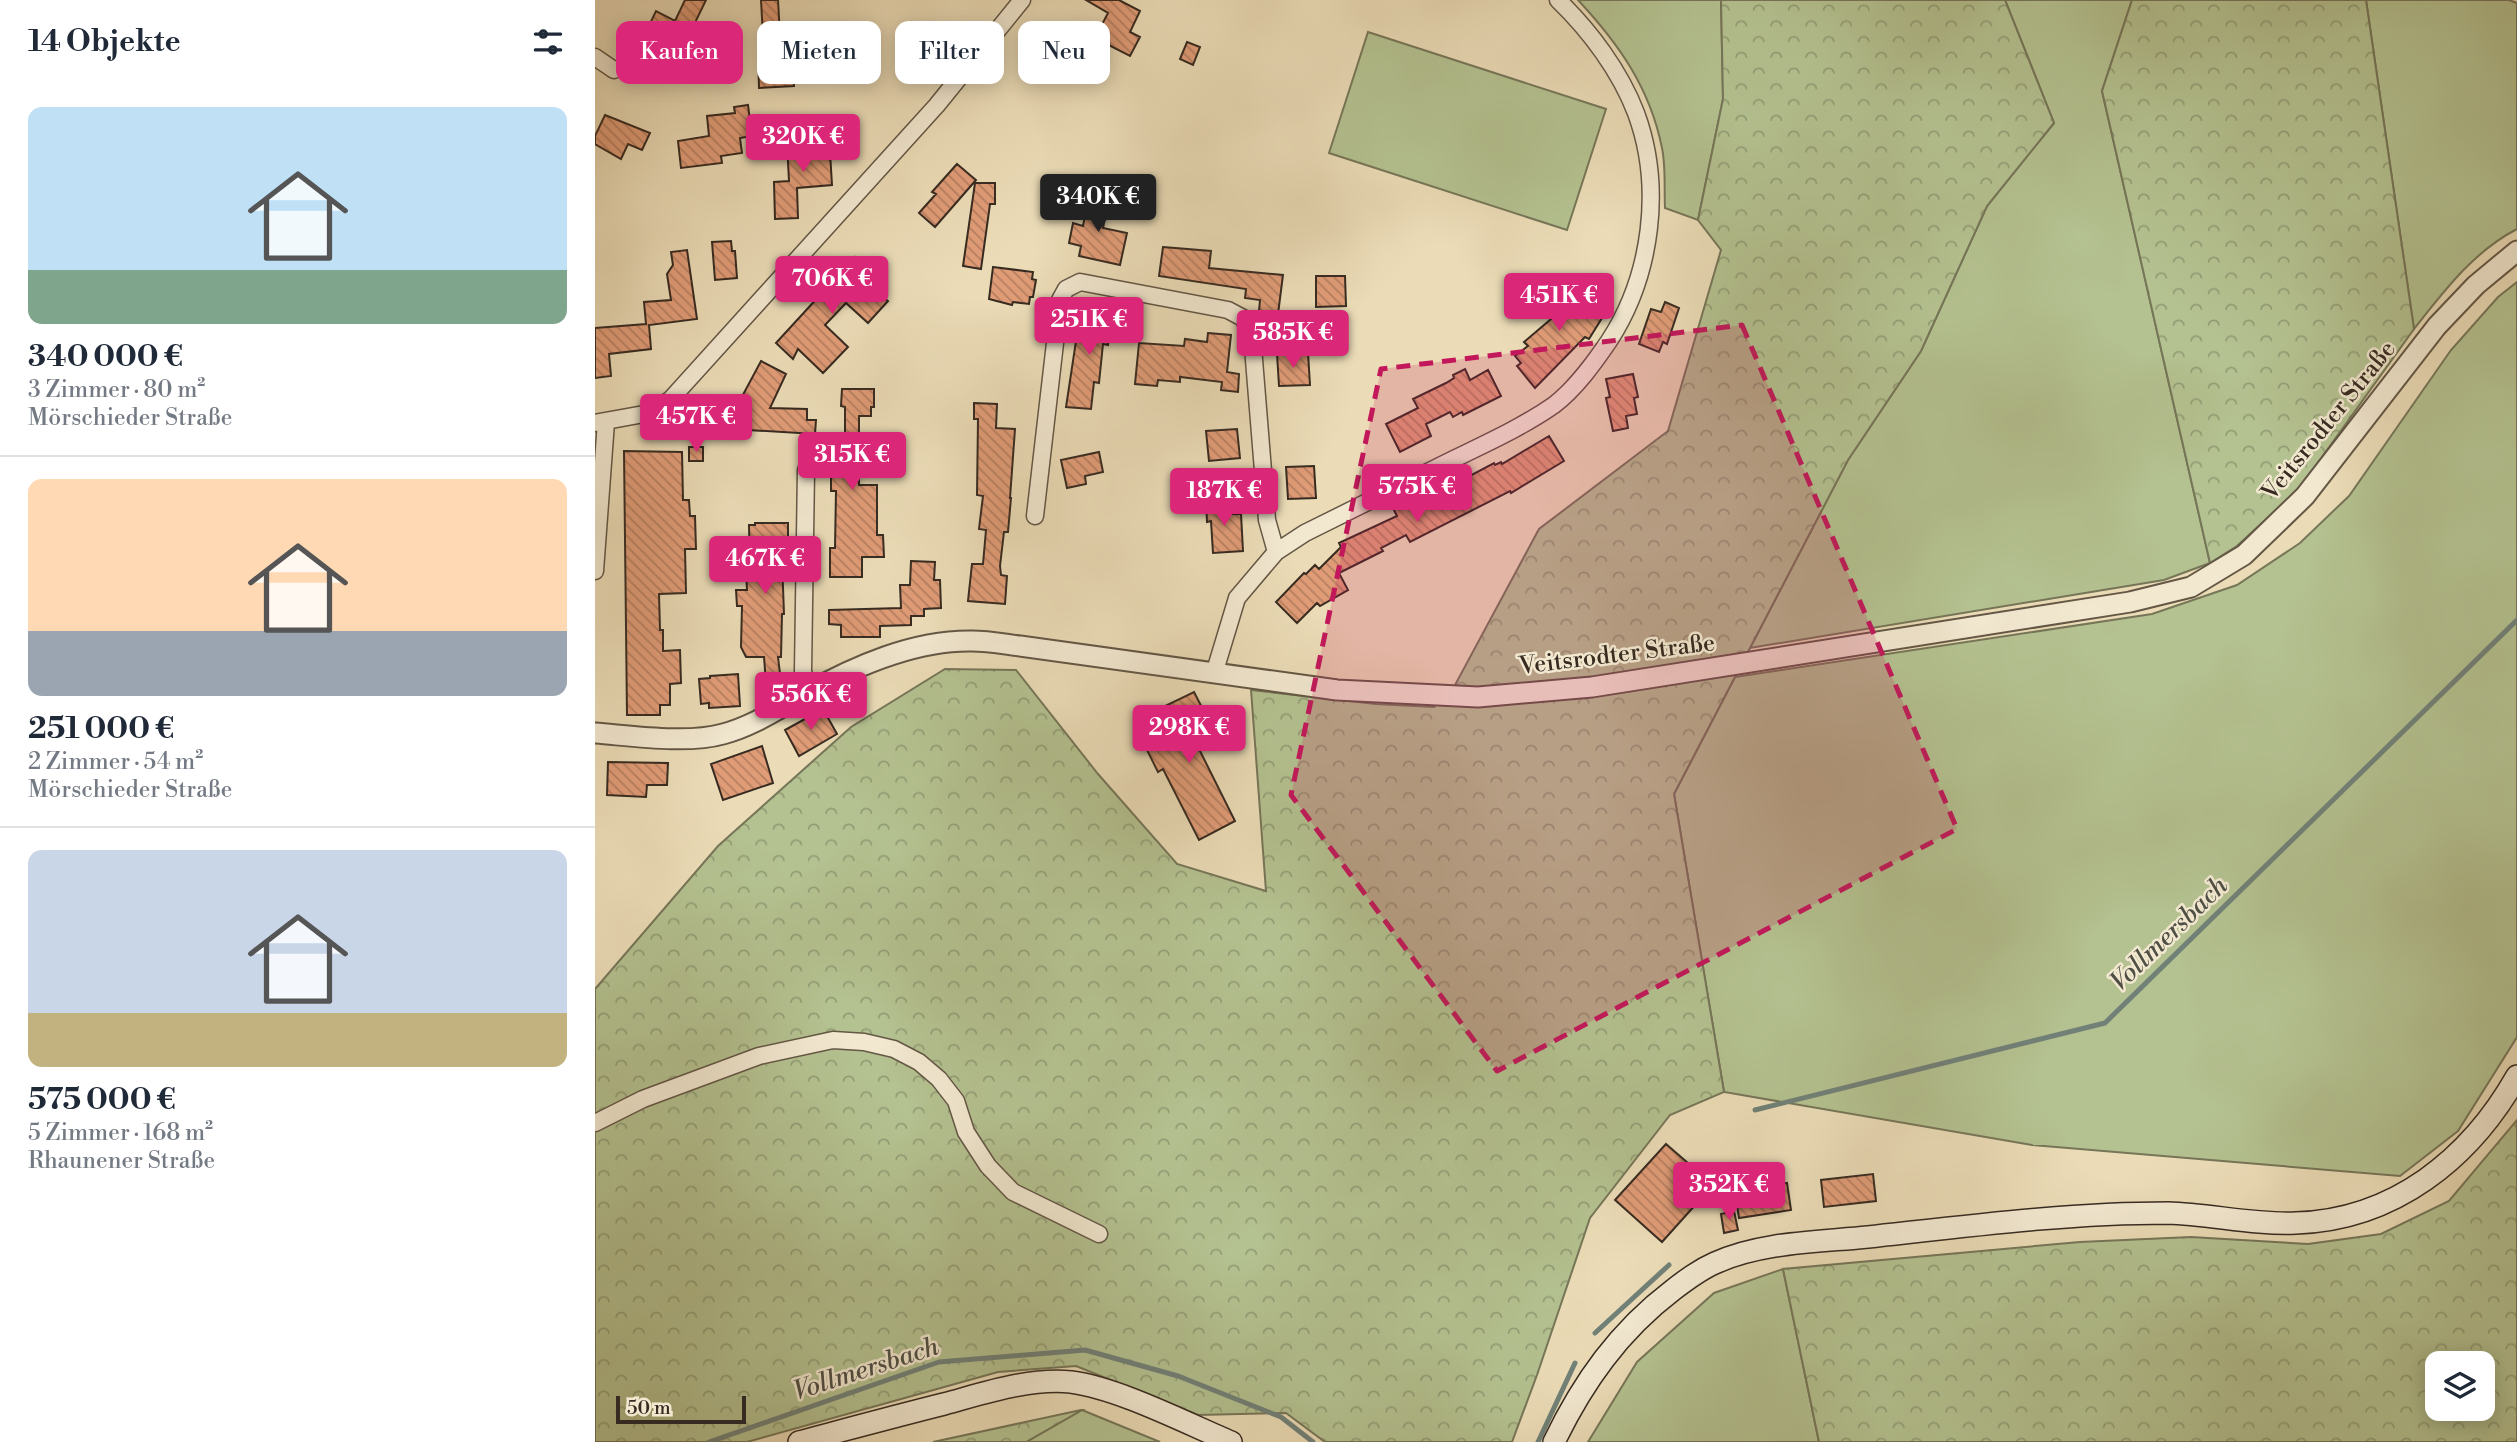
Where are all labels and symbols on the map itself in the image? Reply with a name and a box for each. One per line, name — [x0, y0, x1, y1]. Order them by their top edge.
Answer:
pin: 320K € — [746, 114, 860, 174]
pin: 340K € — [1041, 174, 1155, 234]
pin: 706K € — [775, 256, 889, 316]
pin: 451K € — [1502, 274, 1616, 333]
pin: 251K € — [1032, 298, 1146, 357]
pin: 585K € — [1236, 310, 1350, 370]
street label: Veitsrodter Straße — [2255, 335, 2403, 508]
pin: 457K € — [639, 394, 753, 454]
pin: 315K € — [795, 433, 909, 492]
pin: 575K € — [1360, 464, 1474, 524]
pin: 187K € — [1167, 468, 1281, 528]
pin: 467K € — [708, 536, 822, 596]
street label: Veitsrodter Straße — [1516, 628, 1717, 682]
pin: 556K € — [754, 672, 868, 732]
pin: 298K € — [1132, 706, 1246, 765]
water label: Vollmersbach — [2104, 870, 2235, 998]
pin: 352K € — [1672, 1162, 1786, 1222]
water label: Vollmersbach — [789, 1330, 943, 1408]
scale bar — [616, 1393, 745, 1425]

